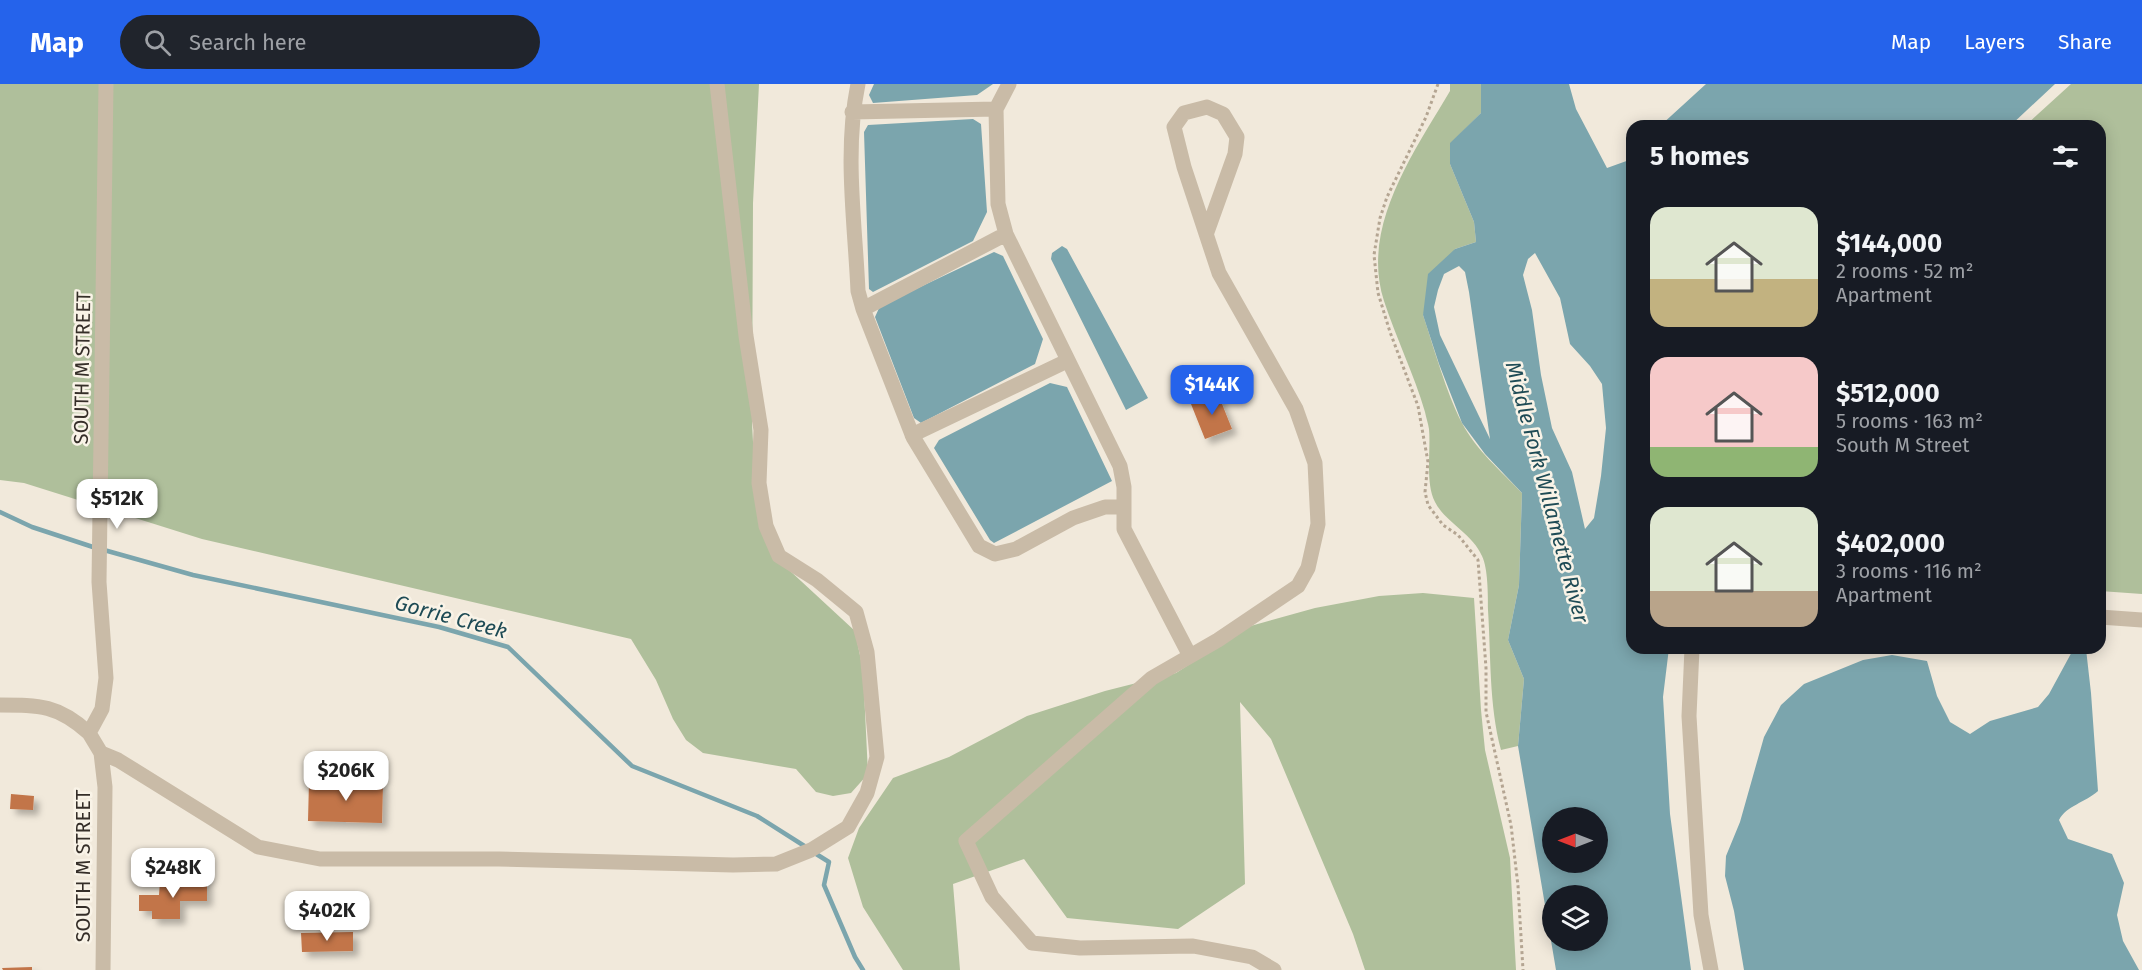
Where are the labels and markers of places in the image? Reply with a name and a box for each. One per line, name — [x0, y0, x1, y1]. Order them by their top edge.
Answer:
pin: $144K — [1170, 365, 1254, 416]
pin: $512K — [75, 479, 159, 530]
pin: $206K — [304, 751, 388, 802]
pin: $248K — [131, 848, 215, 899]
pin: $402K — [285, 891, 369, 942]

